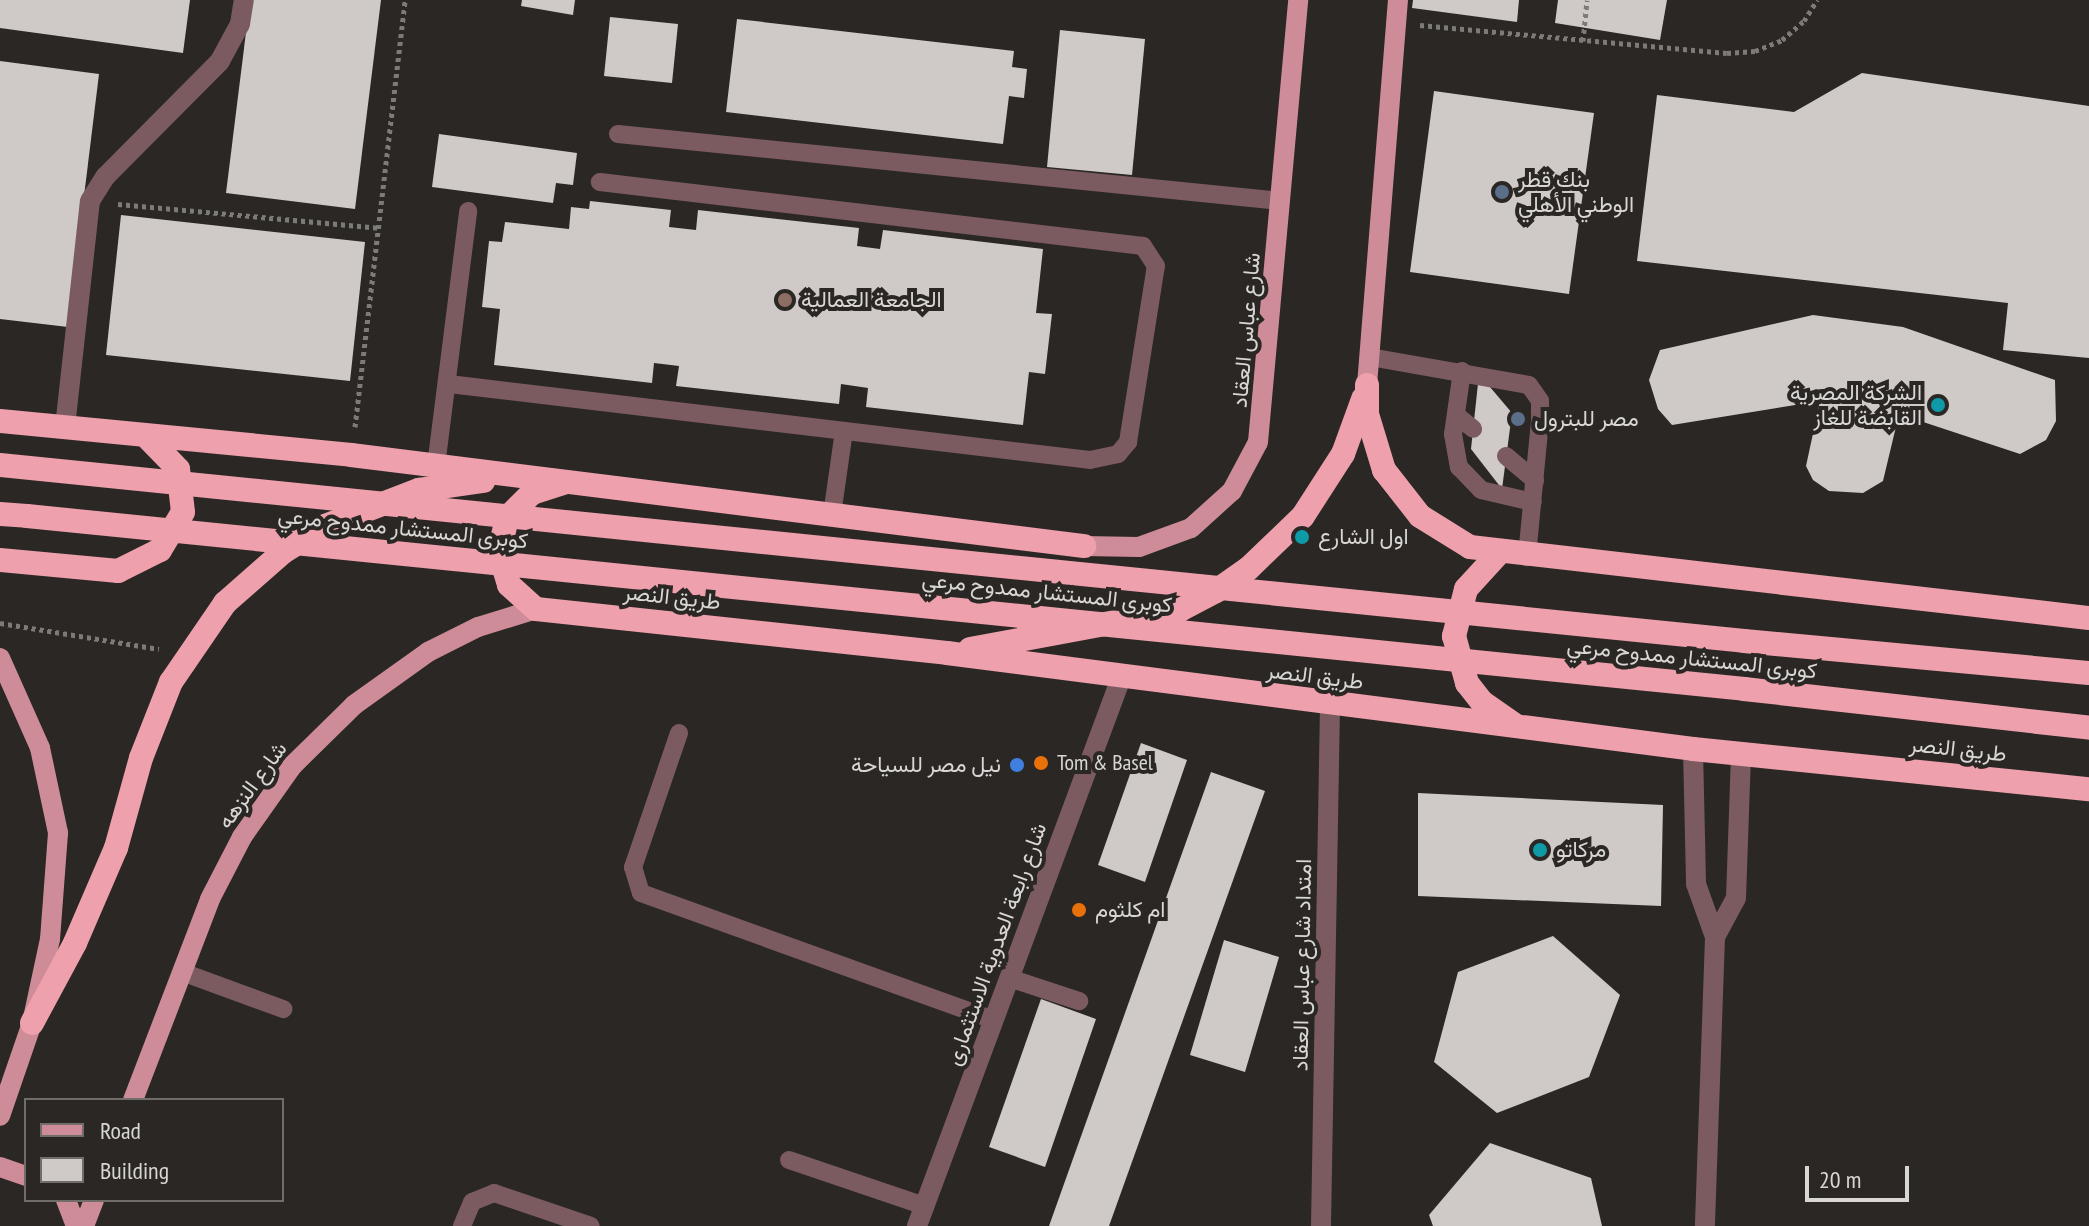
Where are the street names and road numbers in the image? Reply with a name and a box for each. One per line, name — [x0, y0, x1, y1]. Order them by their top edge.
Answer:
street label: شارع عباس العقاد — [1226, 251, 1266, 409]
street label: كوبرى المستشار ممدوح مرعي — [277, 502, 529, 554]
street label: كوبرى المستشار ممدوح مرعي — [921, 566, 1173, 618]
street label: طريق النصر — [622, 579, 722, 615]
street label: كوبرى المستشار ممدوح مرعي — [1566, 632, 1818, 684]
street label: طريق النصر — [1265, 657, 1365, 695]
street label: طريق النصر — [1908, 731, 2008, 767]
street label: شارع النزهه — [212, 736, 292, 834]
street label: شارع رابعة العدوية الاستثمارى — [940, 819, 1052, 1069]
street label: امتداد شارع عباس العقاد — [1287, 859, 1317, 1071]

